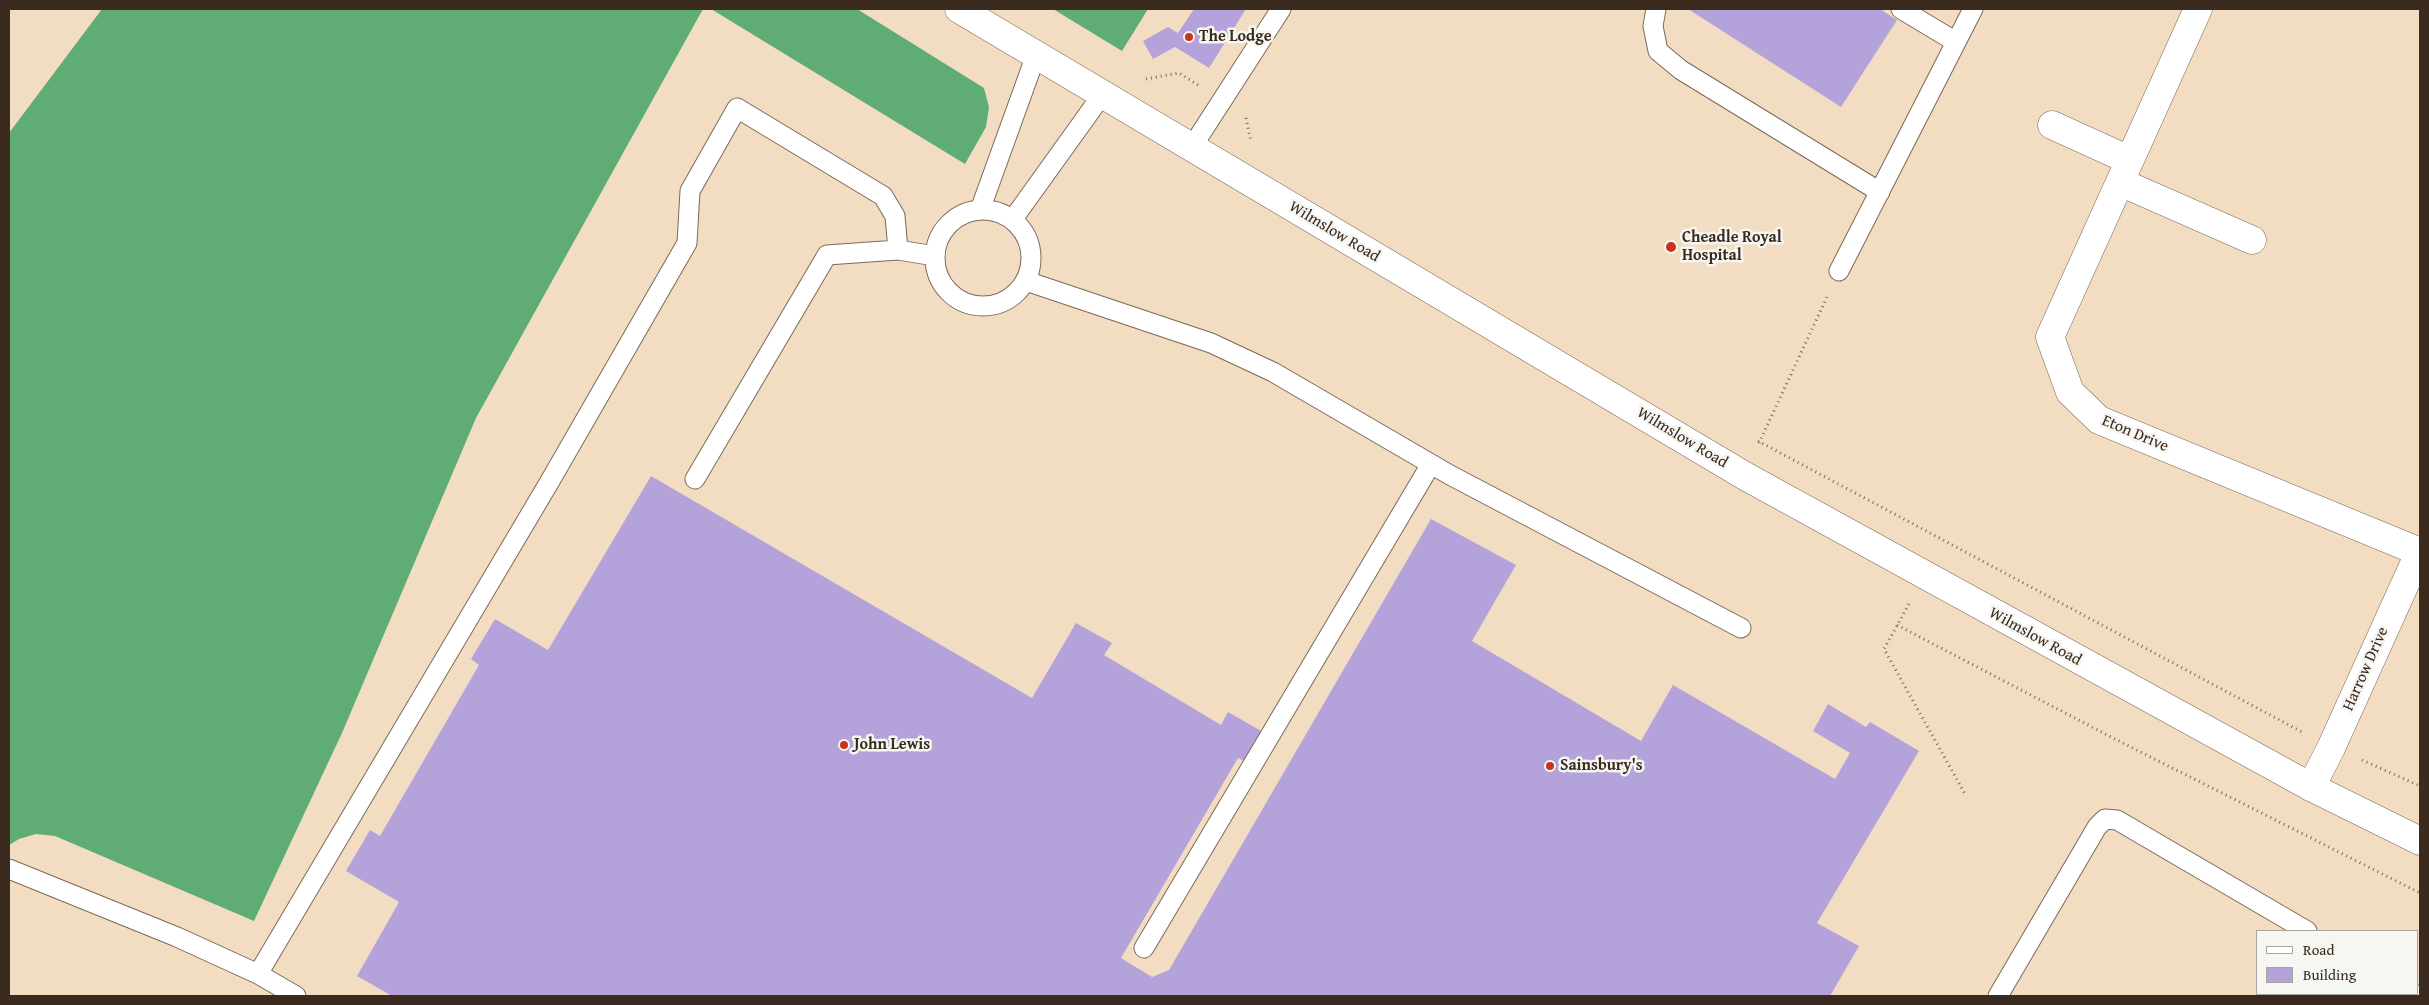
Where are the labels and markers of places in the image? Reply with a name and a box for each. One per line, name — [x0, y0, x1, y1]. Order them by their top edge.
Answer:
place label: The Lodge — [1199, 27, 1272, 47]
marker: The Lodge — [1183, 31, 1195, 43]
place label: Cheadle Royal Hospital — [1682, 228, 1782, 266]
marker: Cheadle Royal Hospital — [1664, 240, 1678, 254]
place label: John Lewis — [854, 735, 930, 755]
marker: John Lewis — [838, 739, 850, 751]
place label: Sainsbury's — [1560, 756, 1643, 776]
marker: Sainsbury's — [1544, 760, 1556, 772]

